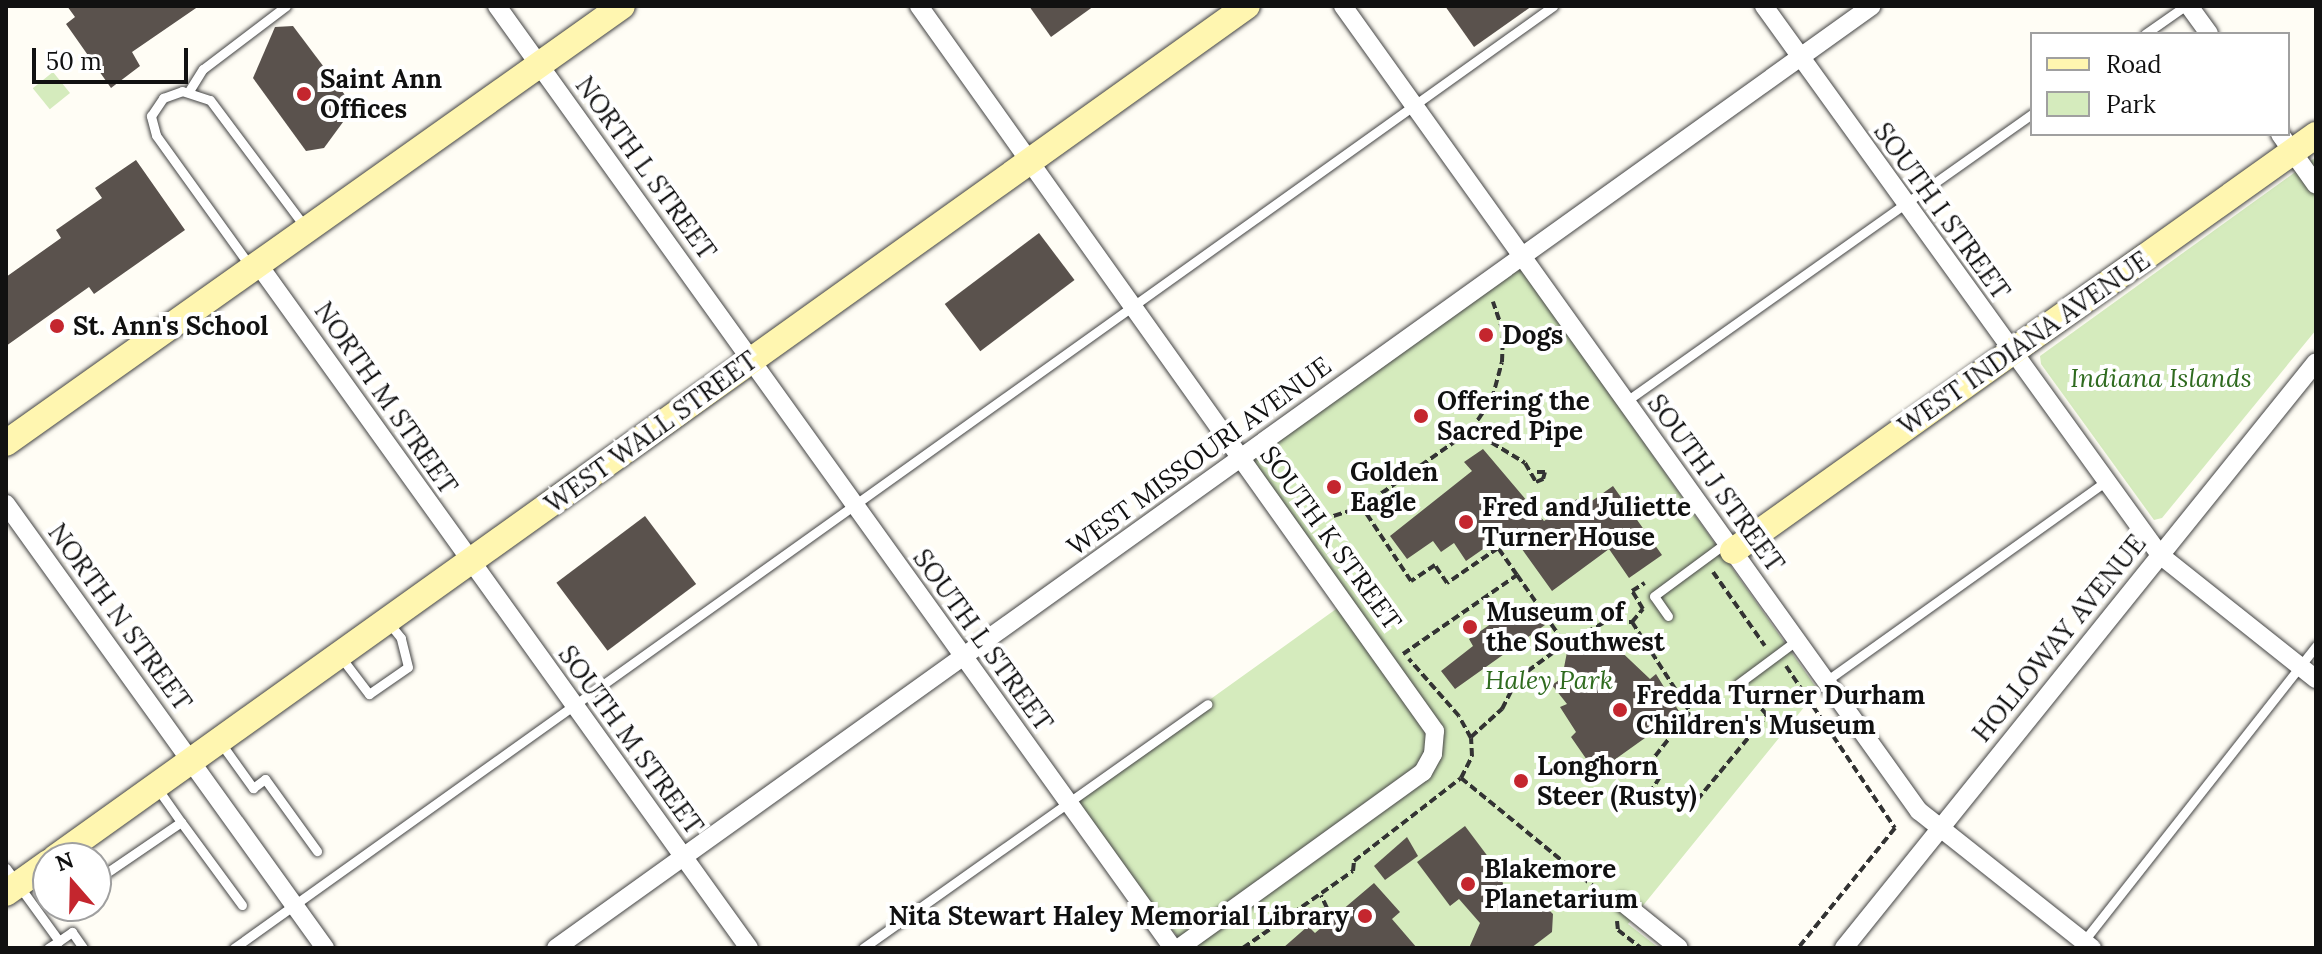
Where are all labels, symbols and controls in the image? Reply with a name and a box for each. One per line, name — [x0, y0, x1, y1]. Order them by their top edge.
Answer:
scale bar — [36, 32, 192, 82]
legend — [2030, 32, 2290, 136]
text: 50 m — [46, 46, 102, 77]
text: Road — [2106, 49, 2162, 80]
place label: Saint Ann Offices — [320, 63, 442, 124]
street label: NORTH L STREET — [569, 70, 723, 266]
marker: Saint Ann Offices — [295, 85, 313, 103]
text: Park — [2106, 89, 2156, 120]
street label: SOUTH I STREET — [1867, 117, 2017, 305]
street label: WEST INDIANA AVENUE — [1892, 244, 2156, 442]
street label: NORTH M STREET — [308, 296, 464, 500]
place label: St. Ann's School — [73, 310, 268, 342]
marker: St. Ann's School — [48, 317, 66, 335]
place label: Dogs — [1502, 319, 1563, 351]
marker: Dogs — [1477, 326, 1495, 344]
street label: WEST WALL STREET — [539, 344, 763, 520]
street label: WEST MISSOURI AVENUE — [1061, 350, 1337, 562]
park label: Indiana Islands — [2070, 362, 2252, 394]
place label: Offering the Sacred Pipe — [1437, 385, 1590, 446]
street label: SOUTH J STREET — [1641, 388, 1791, 578]
marker: Offering the Sacred Pipe — [1412, 407, 1430, 425]
street label: SOUTH K STREET — [1254, 440, 1408, 636]
place label: Golden Eagle — [1350, 456, 1438, 518]
marker: Golden Eagle — [1325, 478, 1343, 496]
place label: Fred and Juliette Turner House — [1482, 491, 1691, 552]
marker: Fred and Juliette Turner House — [1457, 513, 1475, 531]
street label: NORTH N STREET — [42, 517, 198, 717]
street label: HOLLOWAY AVENUE — [1966, 528, 2152, 748]
street label: SOUTH L STREET — [907, 543, 1059, 737]
place label: Museum of the Southwest — [1486, 596, 1665, 658]
marker: Museum of the Southwest — [1461, 618, 1479, 636]
street label: SOUTH M STREET — [552, 639, 710, 841]
park label: Haley Park — [1485, 664, 1613, 696]
place label: Fredda Turner Durham Children's Museum — [1636, 679, 1925, 740]
marker: Fredda Turner Durham Children's Museum — [1611, 701, 1629, 719]
place label: Longhorn Steer (Rusty) — [1537, 750, 1697, 812]
marker: Longhorn Steer (Rusty) — [1512, 772, 1530, 790]
north arrow — [32, 842, 112, 922]
text: N — [52, 845, 77, 877]
place label: Blakemore Planetarium — [1484, 853, 1638, 914]
marker: Blakemore Planetarium — [1459, 875, 1477, 893]
place label: Nita Stewart Haley Memorial Library — [889, 900, 1349, 932]
marker: Nita Stewart Haley Memorial Library — [1356, 907, 1374, 925]

